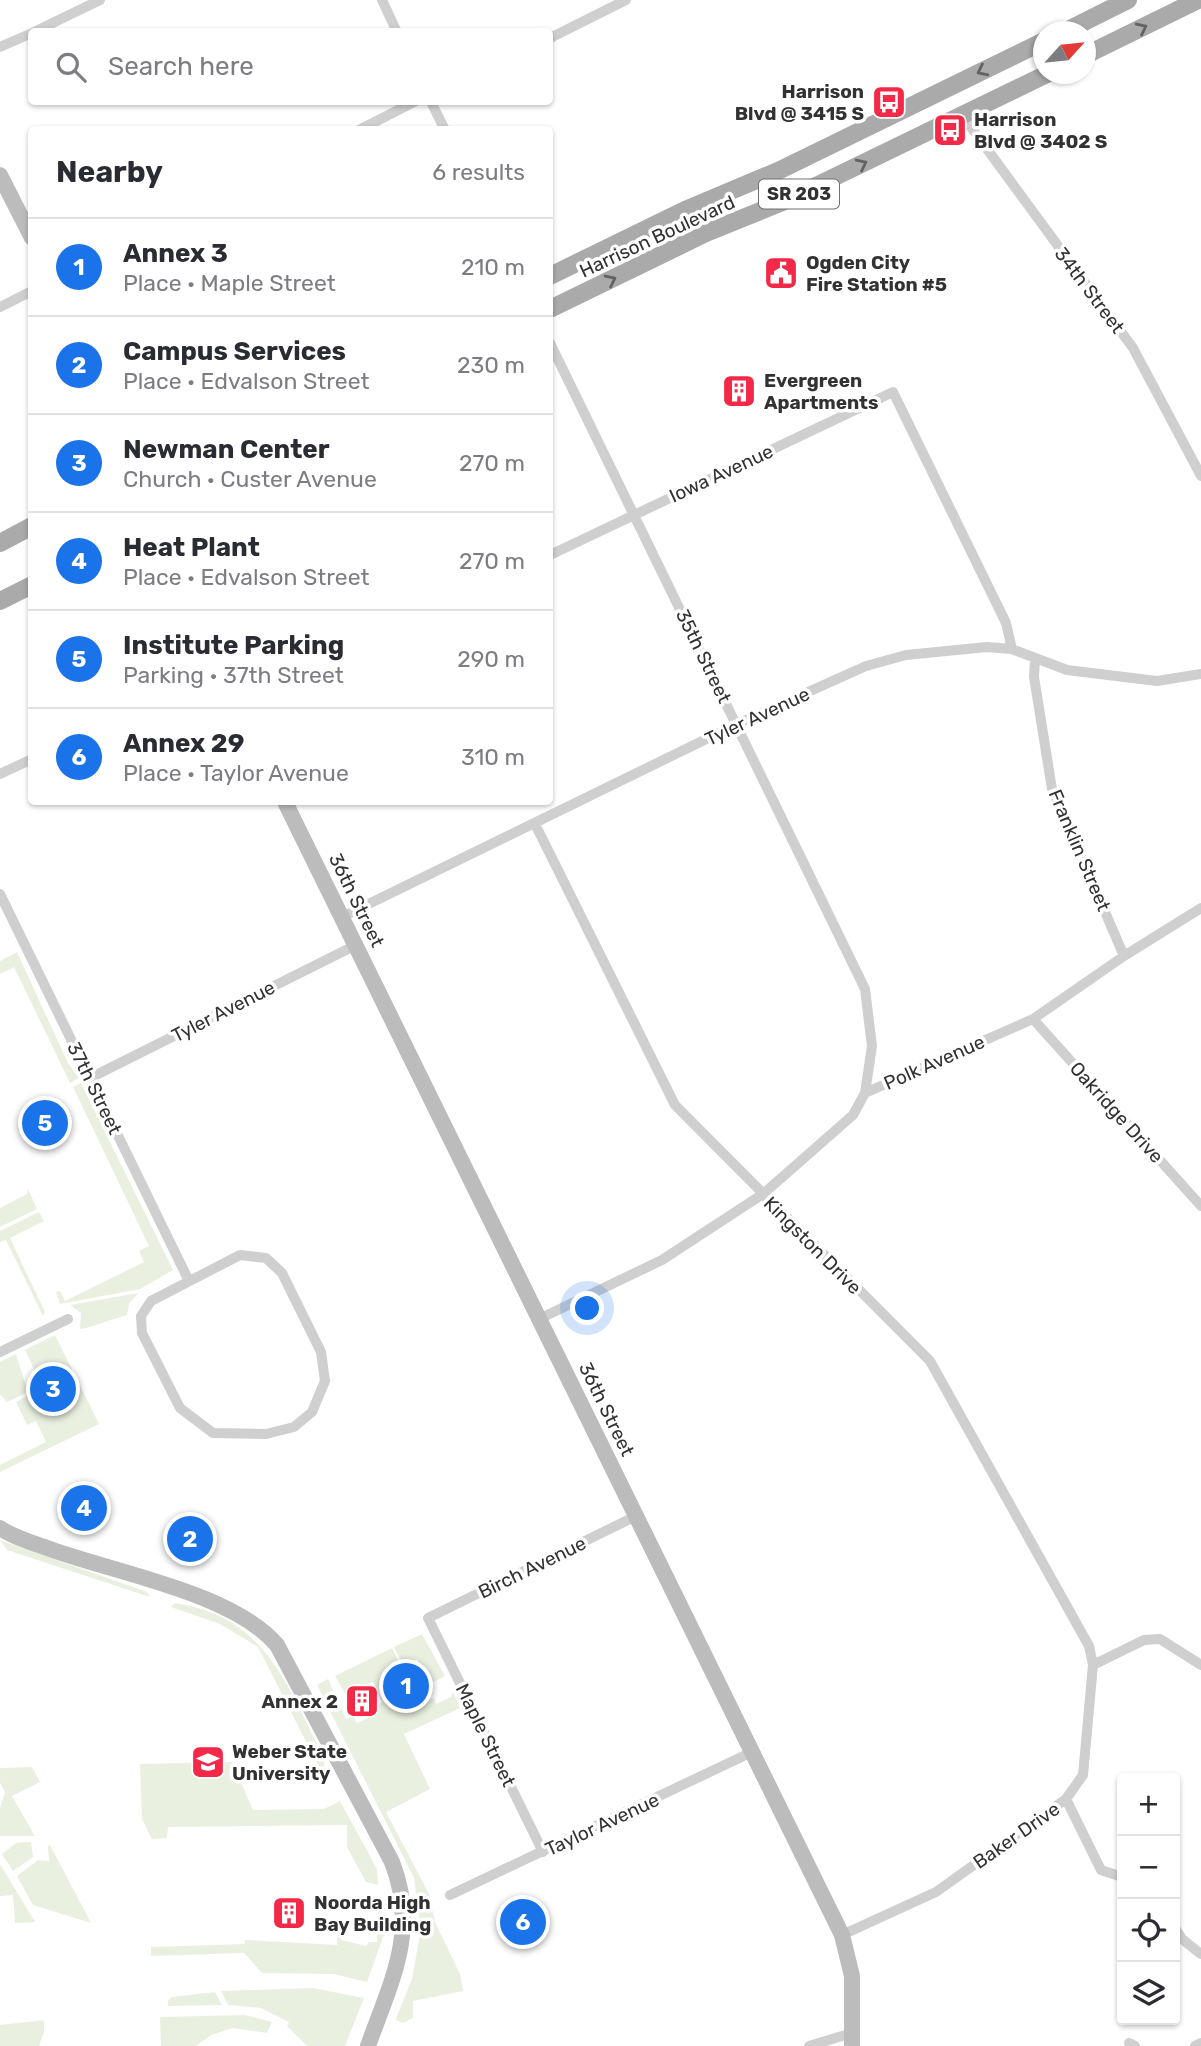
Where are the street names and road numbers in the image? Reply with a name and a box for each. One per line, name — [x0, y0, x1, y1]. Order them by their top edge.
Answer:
road number: SR 203 — [759, 180, 839, 209]
street label: Harrison Boulevard — [576, 190, 739, 283]
street label: 34th Street — [1050, 243, 1130, 338]
street label: Iowa Avenue — [666, 439, 777, 508]
street label: 35th Street — [671, 606, 736, 707]
street label: Tyler Avenue — [701, 682, 813, 751]
street label: Franklin Street — [1044, 786, 1116, 915]
street label: 36th Street — [324, 850, 389, 951]
street label: Tyler Avenue — [168, 976, 279, 1047]
street label: Polk Avenue — [880, 1030, 988, 1095]
street label: 37th Street — [62, 1038, 127, 1139]
street label: Oakridge Drive — [1065, 1057, 1168, 1168]
street label: Kingston Drive — [759, 1192, 866, 1299]
street label: 36th Street — [574, 1359, 639, 1460]
street label: Birch Avenue — [475, 1531, 590, 1603]
street label: Maple Street — [451, 1680, 521, 1791]
street label: Taylor Avenue — [542, 1788, 663, 1861]
street label: Baker Drive — [969, 1797, 1064, 1874]

